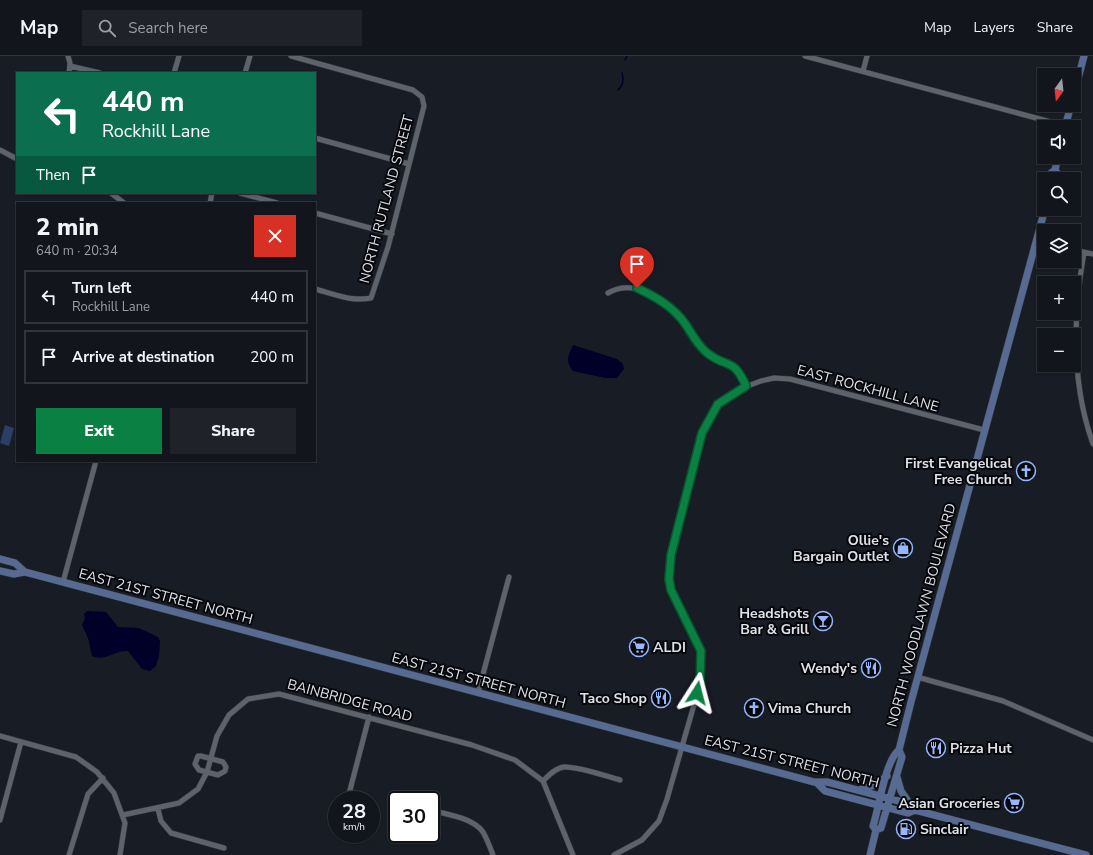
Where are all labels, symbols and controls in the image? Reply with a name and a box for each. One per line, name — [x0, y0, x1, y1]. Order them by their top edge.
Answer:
search box — [82, 10, 362, 46]
text: Map — [20, 15, 58, 41]
icon: search — [96, 17, 118, 39]
text: Search here — [128, 18, 208, 38]
text: Map — [924, 18, 951, 37]
text: Layers — [973, 18, 1015, 37]
text: Share — [1037, 18, 1073, 37]
north arrow — [1037, 68, 1081, 112]
map controls — [1037, 68, 1081, 372]
text: 440 m — [102, 83, 185, 121]
icon: left — [36, 88, 88, 140]
street label: NORTH RUTLAND STREET — [355, 112, 418, 285]
text: Rockhill Lane — [102, 119, 210, 143]
button: sound — [1037, 120, 1081, 164]
icon: arrive — [78, 164, 100, 186]
text: Then — [36, 165, 70, 185]
button: search — [1037, 172, 1081, 216]
text: 2 min — [36, 211, 99, 243]
button: close — [254, 215, 296, 257]
button: layers — [1037, 224, 1081, 268]
text: 640 m · 20:34 — [36, 242, 118, 260]
pin — [620, 247, 654, 288]
icon: arrive — [626, 253, 648, 275]
button: + — [1037, 276, 1081, 320]
text: Turn left — [72, 278, 131, 298]
icon: left — [38, 286, 60, 308]
text: 440 m — [250, 287, 294, 307]
text: Rockhill Lane — [72, 298, 150, 316]
button: − — [1037, 328, 1081, 372]
icon: arrive — [38, 346, 60, 368]
text: Arrive at destination — [72, 347, 215, 367]
text: 200 m — [250, 347, 294, 367]
street label: EAST ROCKHILL LANE — [795, 360, 941, 417]
button: Exit — [36, 408, 162, 454]
button: Share — [170, 408, 296, 454]
place label: First Evangelical Free Church — [905, 454, 1013, 489]
church icon: First Evangelical Free Church — [1015, 460, 1037, 482]
street label: NORTH WOODLAWN BOULEVARD — [882, 501, 961, 729]
place label: Ollie's Bargain Outlet — [793, 531, 890, 566]
shop icon: Ollie's Bargain Outlet — [892, 537, 914, 559]
street label: EAST 21ST STREET NORTH — [77, 564, 255, 629]
place label: Headshots Bar & Grill — [739, 604, 810, 639]
bar icon: Headshots Bar & Grill — [812, 610, 834, 632]
supermarket icon: ALDI — [628, 636, 650, 658]
place label: ALDI — [653, 638, 686, 657]
street label: EAST 21ST STREET NORTH — [390, 648, 568, 713]
restaurant icon: Wendy's — [860, 657, 882, 679]
place label: Wendy's — [801, 659, 857, 678]
position arrow — [676, 672, 718, 714]
street label: BAINBRIDGE ROAD — [285, 675, 414, 726]
restaurant icon: Taco Shop — [650, 687, 672, 709]
place label: Taco Shop — [580, 689, 647, 708]
church icon: Vima Church — [743, 697, 765, 719]
place label: Vima Church — [767, 699, 851, 718]
street label: EAST 21ST STREET NORTH — [703, 731, 881, 792]
restaurant icon: Pizza Hut — [925, 737, 947, 759]
place label: Pizza Hut — [950, 739, 1012, 758]
speed limit sign: 30 — [388, 791, 440, 843]
supermarket icon: Asian Groceries — [1003, 792, 1025, 814]
place label: Asian Groceries — [898, 794, 1000, 813]
text: 28 — [342, 798, 366, 825]
fuel station icon: Sinclair — [895, 818, 917, 840]
text: km/h — [343, 820, 365, 834]
place label: Sinclair — [920, 820, 969, 839]

